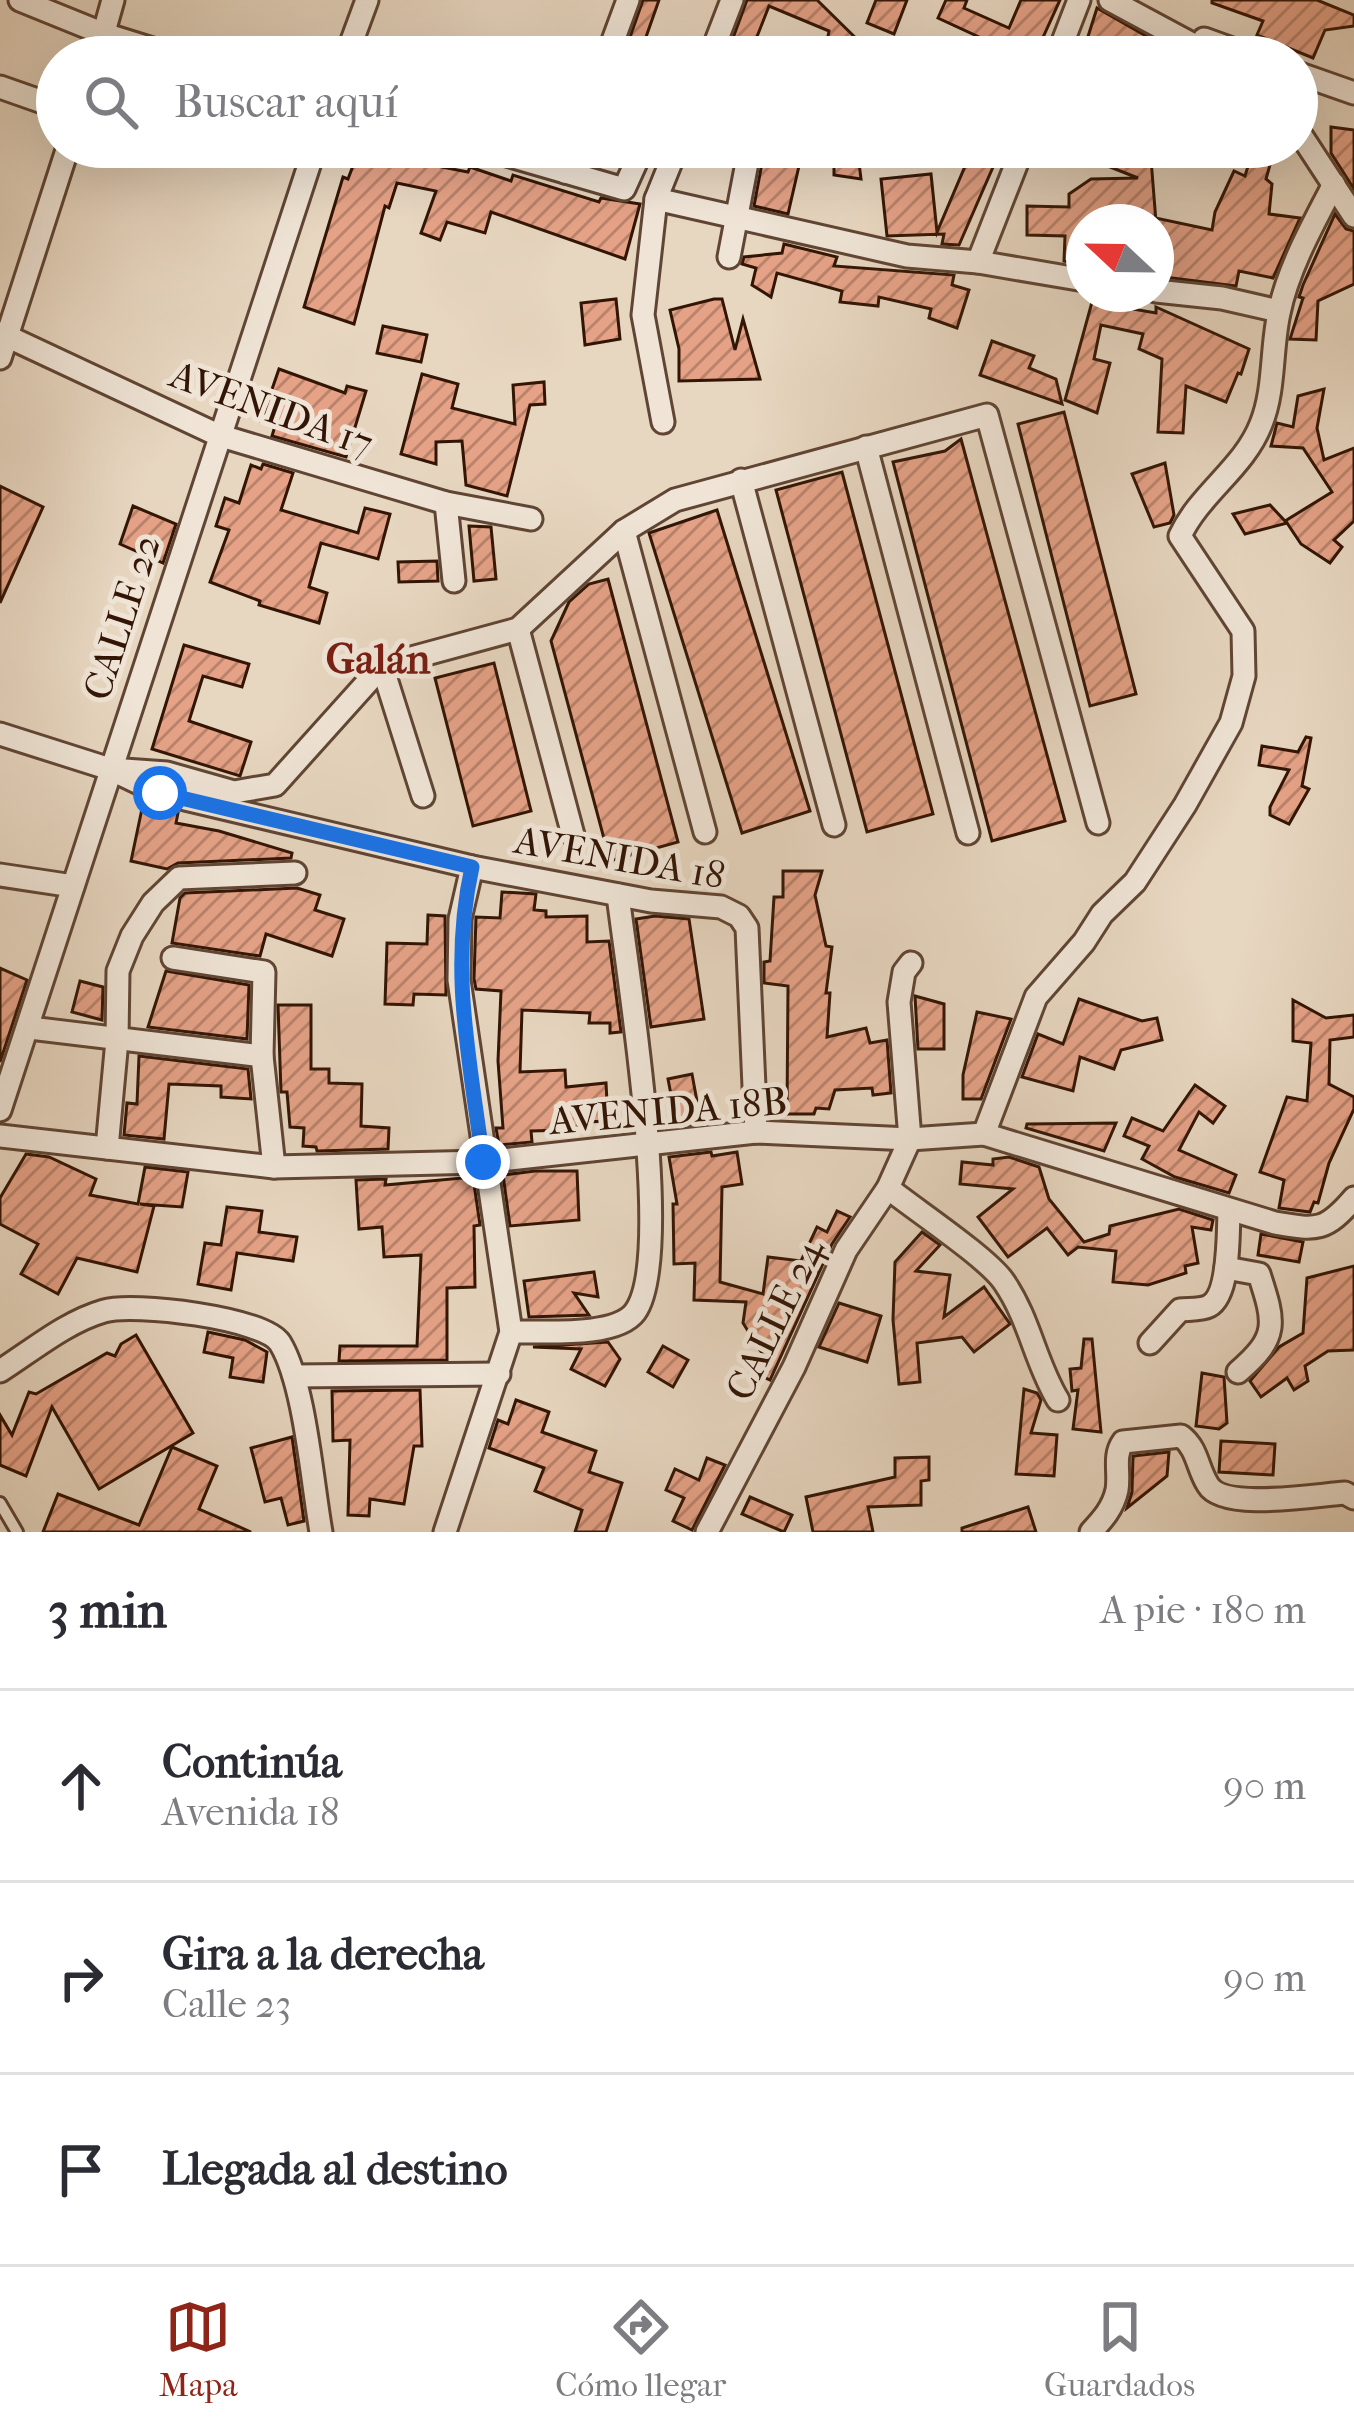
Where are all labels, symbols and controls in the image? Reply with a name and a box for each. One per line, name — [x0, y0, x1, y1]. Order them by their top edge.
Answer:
search box — [36, 36, 1318, 168]
icon: search — [78, 69, 144, 135]
text: Buscar aquí — [174, 76, 398, 129]
north arrow — [1066, 204, 1174, 312]
street label: AVENIDA 17 — [162, 350, 379, 467]
street label: CALLE 22 — [74, 529, 170, 706]
district label: Galán — [326, 635, 431, 684]
route start — [133, 766, 187, 820]
street label: AVENIDA 18 — [509, 817, 729, 899]
street label: AVENIDA 18B — [545, 1078, 789, 1144]
route end — [456, 1135, 510, 1189]
street label: CALLE 24 — [716, 1230, 834, 1408]
text: 3 min — [48, 1580, 167, 1640]
text: A pie · 180 m — [1100, 1587, 1306, 1633]
text: Continúa — [162, 1736, 342, 1789]
icon: ahead — [48, 1753, 114, 1819]
text: 90 m — [1223, 1763, 1306, 1809]
text: Avenida 18 — [162, 1789, 340, 1835]
text: Gira a la derecha — [162, 1928, 484, 1981]
icon: right — [48, 1945, 114, 2011]
text: 90 m — [1223, 1955, 1306, 2001]
text: Calle 23 — [162, 1981, 291, 2027]
icon: arrive — [48, 2137, 114, 2203]
text: Llegada al destino — [162, 2143, 508, 2196]
tab: Mapa — [159, 2294, 237, 2405]
tab: Cómo llegar — [555, 2294, 726, 2405]
tab: Guardados — [1044, 2294, 1195, 2405]

